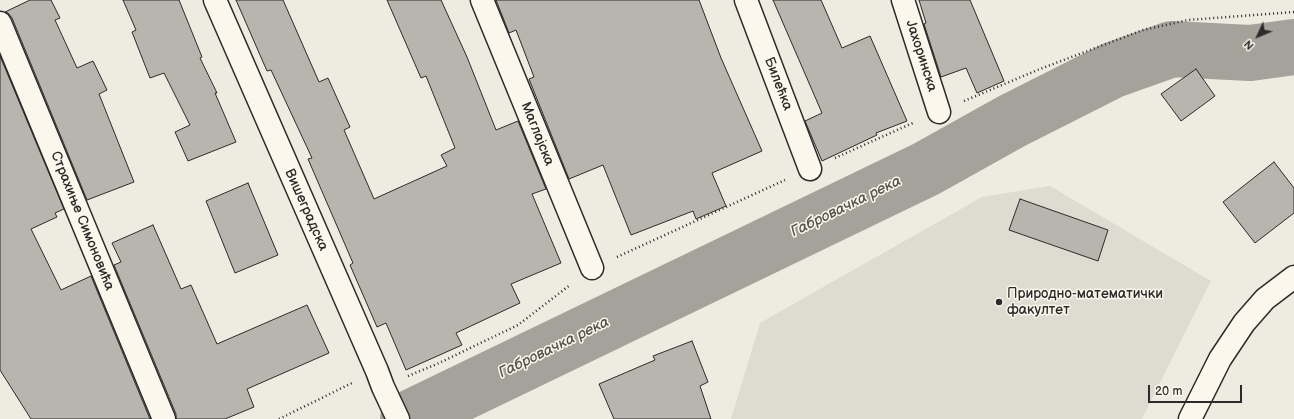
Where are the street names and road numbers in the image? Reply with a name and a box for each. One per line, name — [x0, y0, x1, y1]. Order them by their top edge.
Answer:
street label: Јахоринска — [902, 18, 940, 94]
street label: Билећка — [760, 55, 796, 113]
street label: Маглајска — [517, 100, 557, 168]
street label: Страхиње Симоновића — [46, 149, 118, 293]
street label: Вишеградска — [280, 166, 332, 254]

